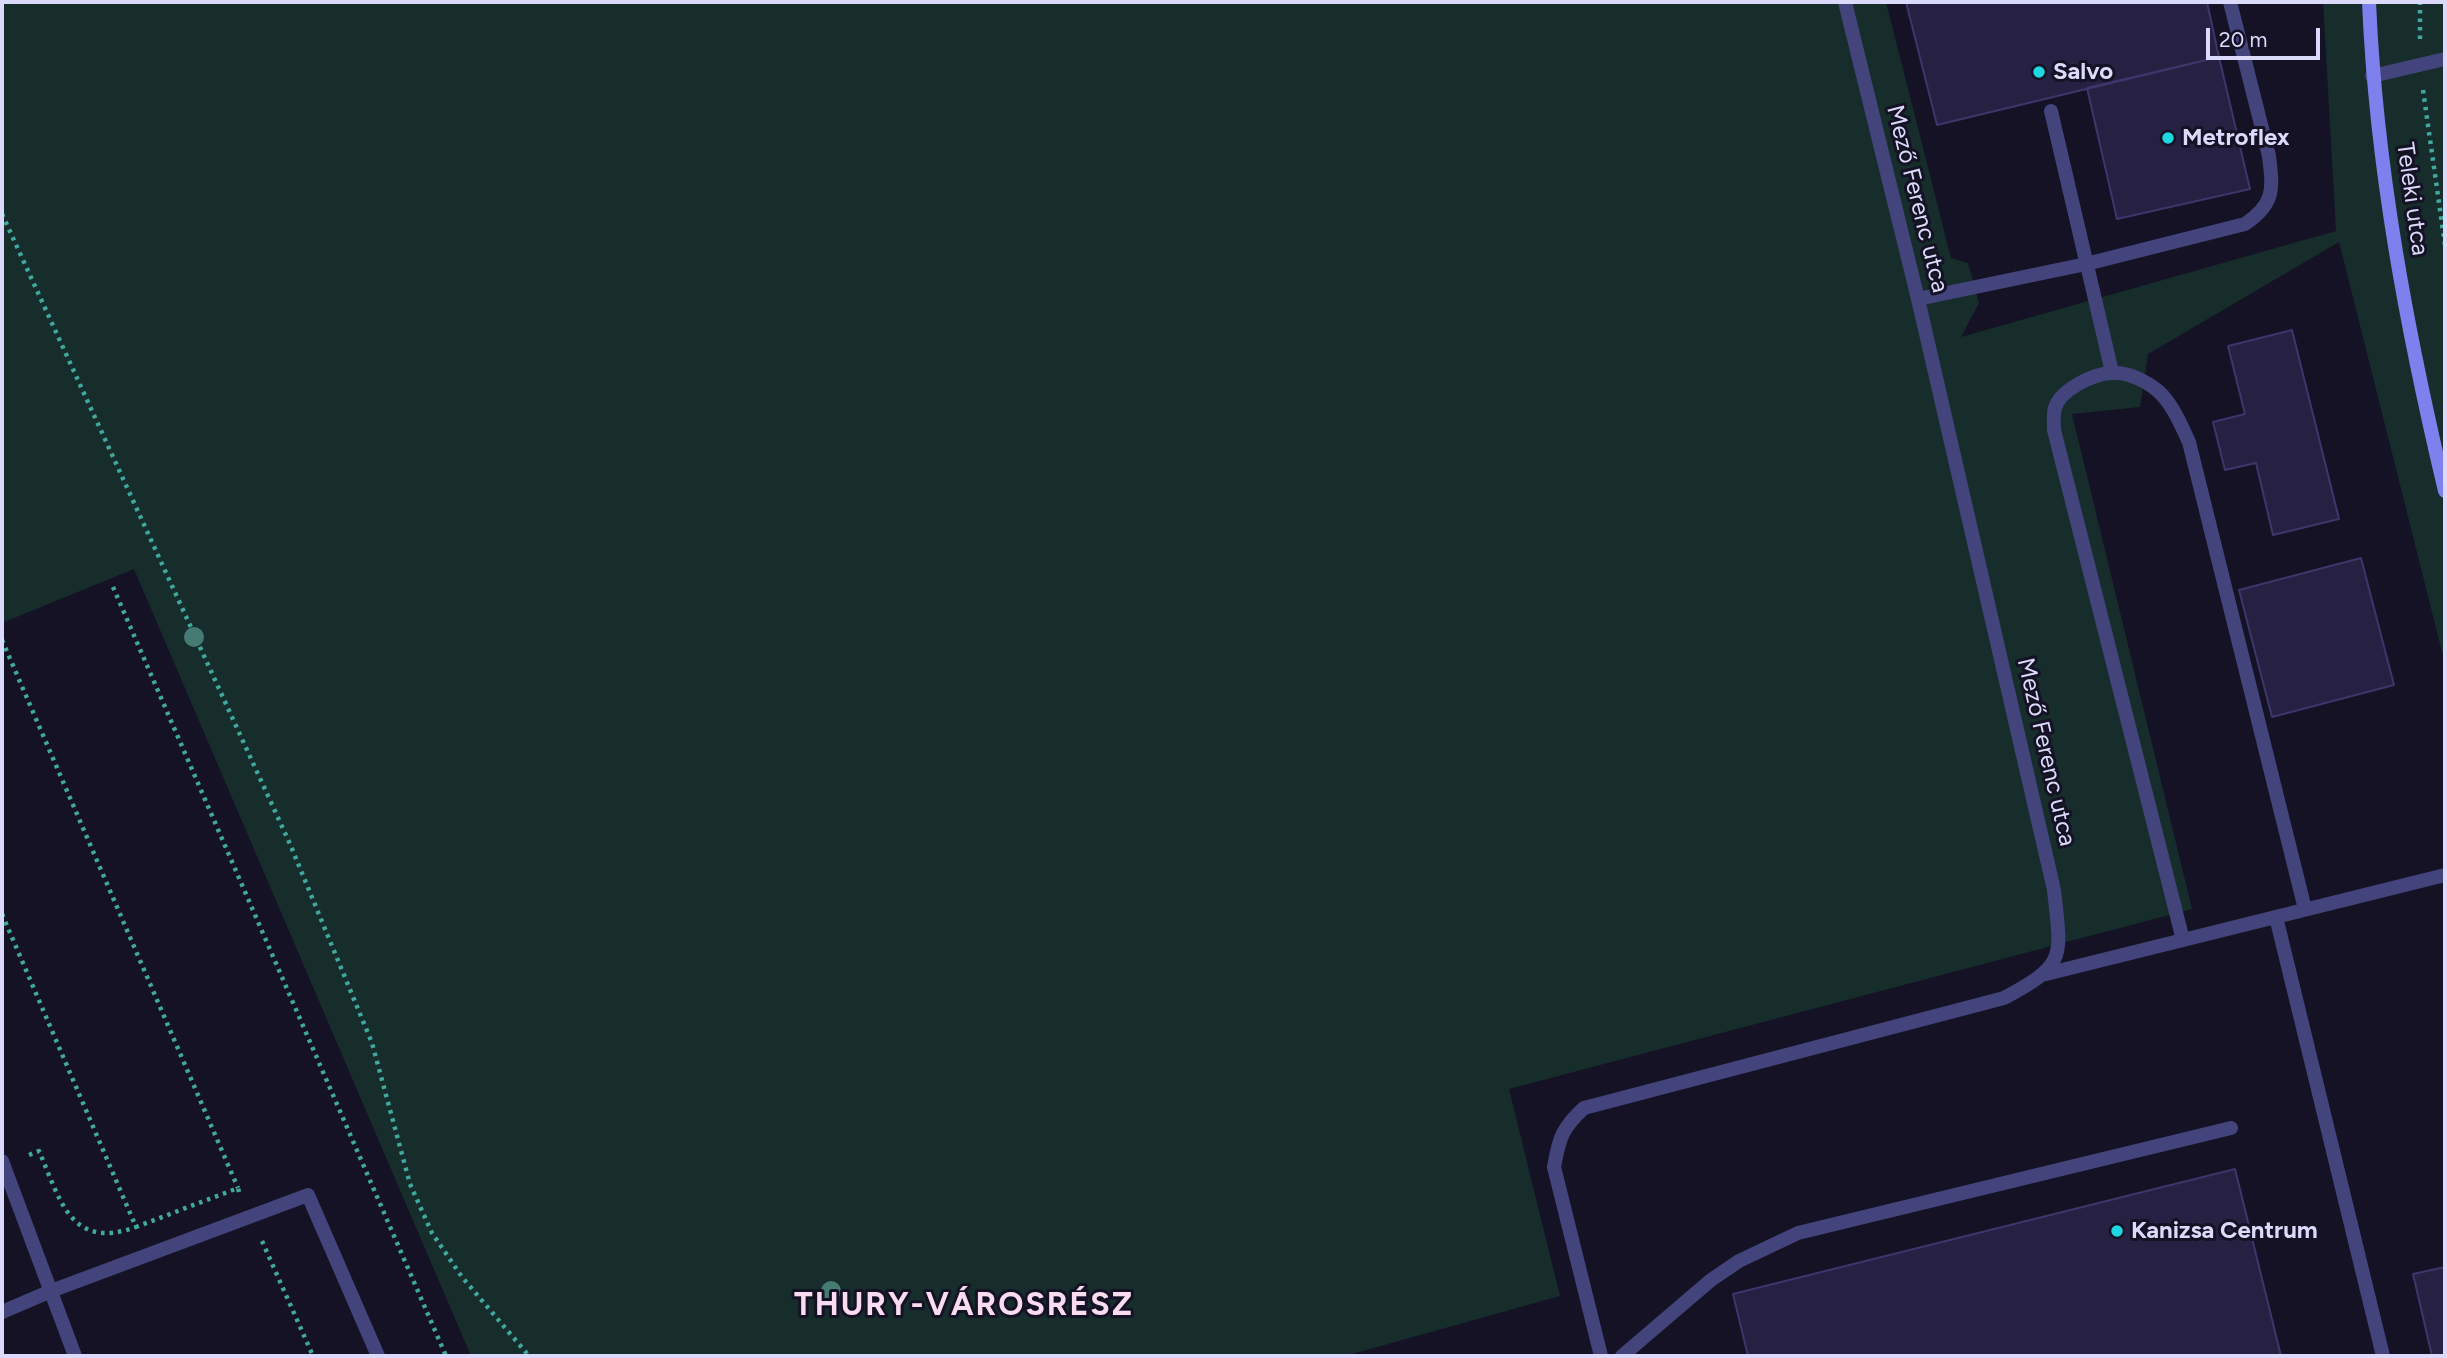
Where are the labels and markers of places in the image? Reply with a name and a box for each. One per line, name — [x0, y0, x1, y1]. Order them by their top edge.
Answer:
place label: Salvo — [2053, 58, 2113, 86]
marker: Salvo — [2031, 64, 2047, 80]
place label: Metroflex — [2182, 124, 2290, 152]
marker: Metroflex — [2160, 130, 2176, 146]
place label: Kanizsa Centrum — [2131, 1217, 2318, 1245]
marker: Kanizsa Centrum — [2109, 1223, 2125, 1239]

